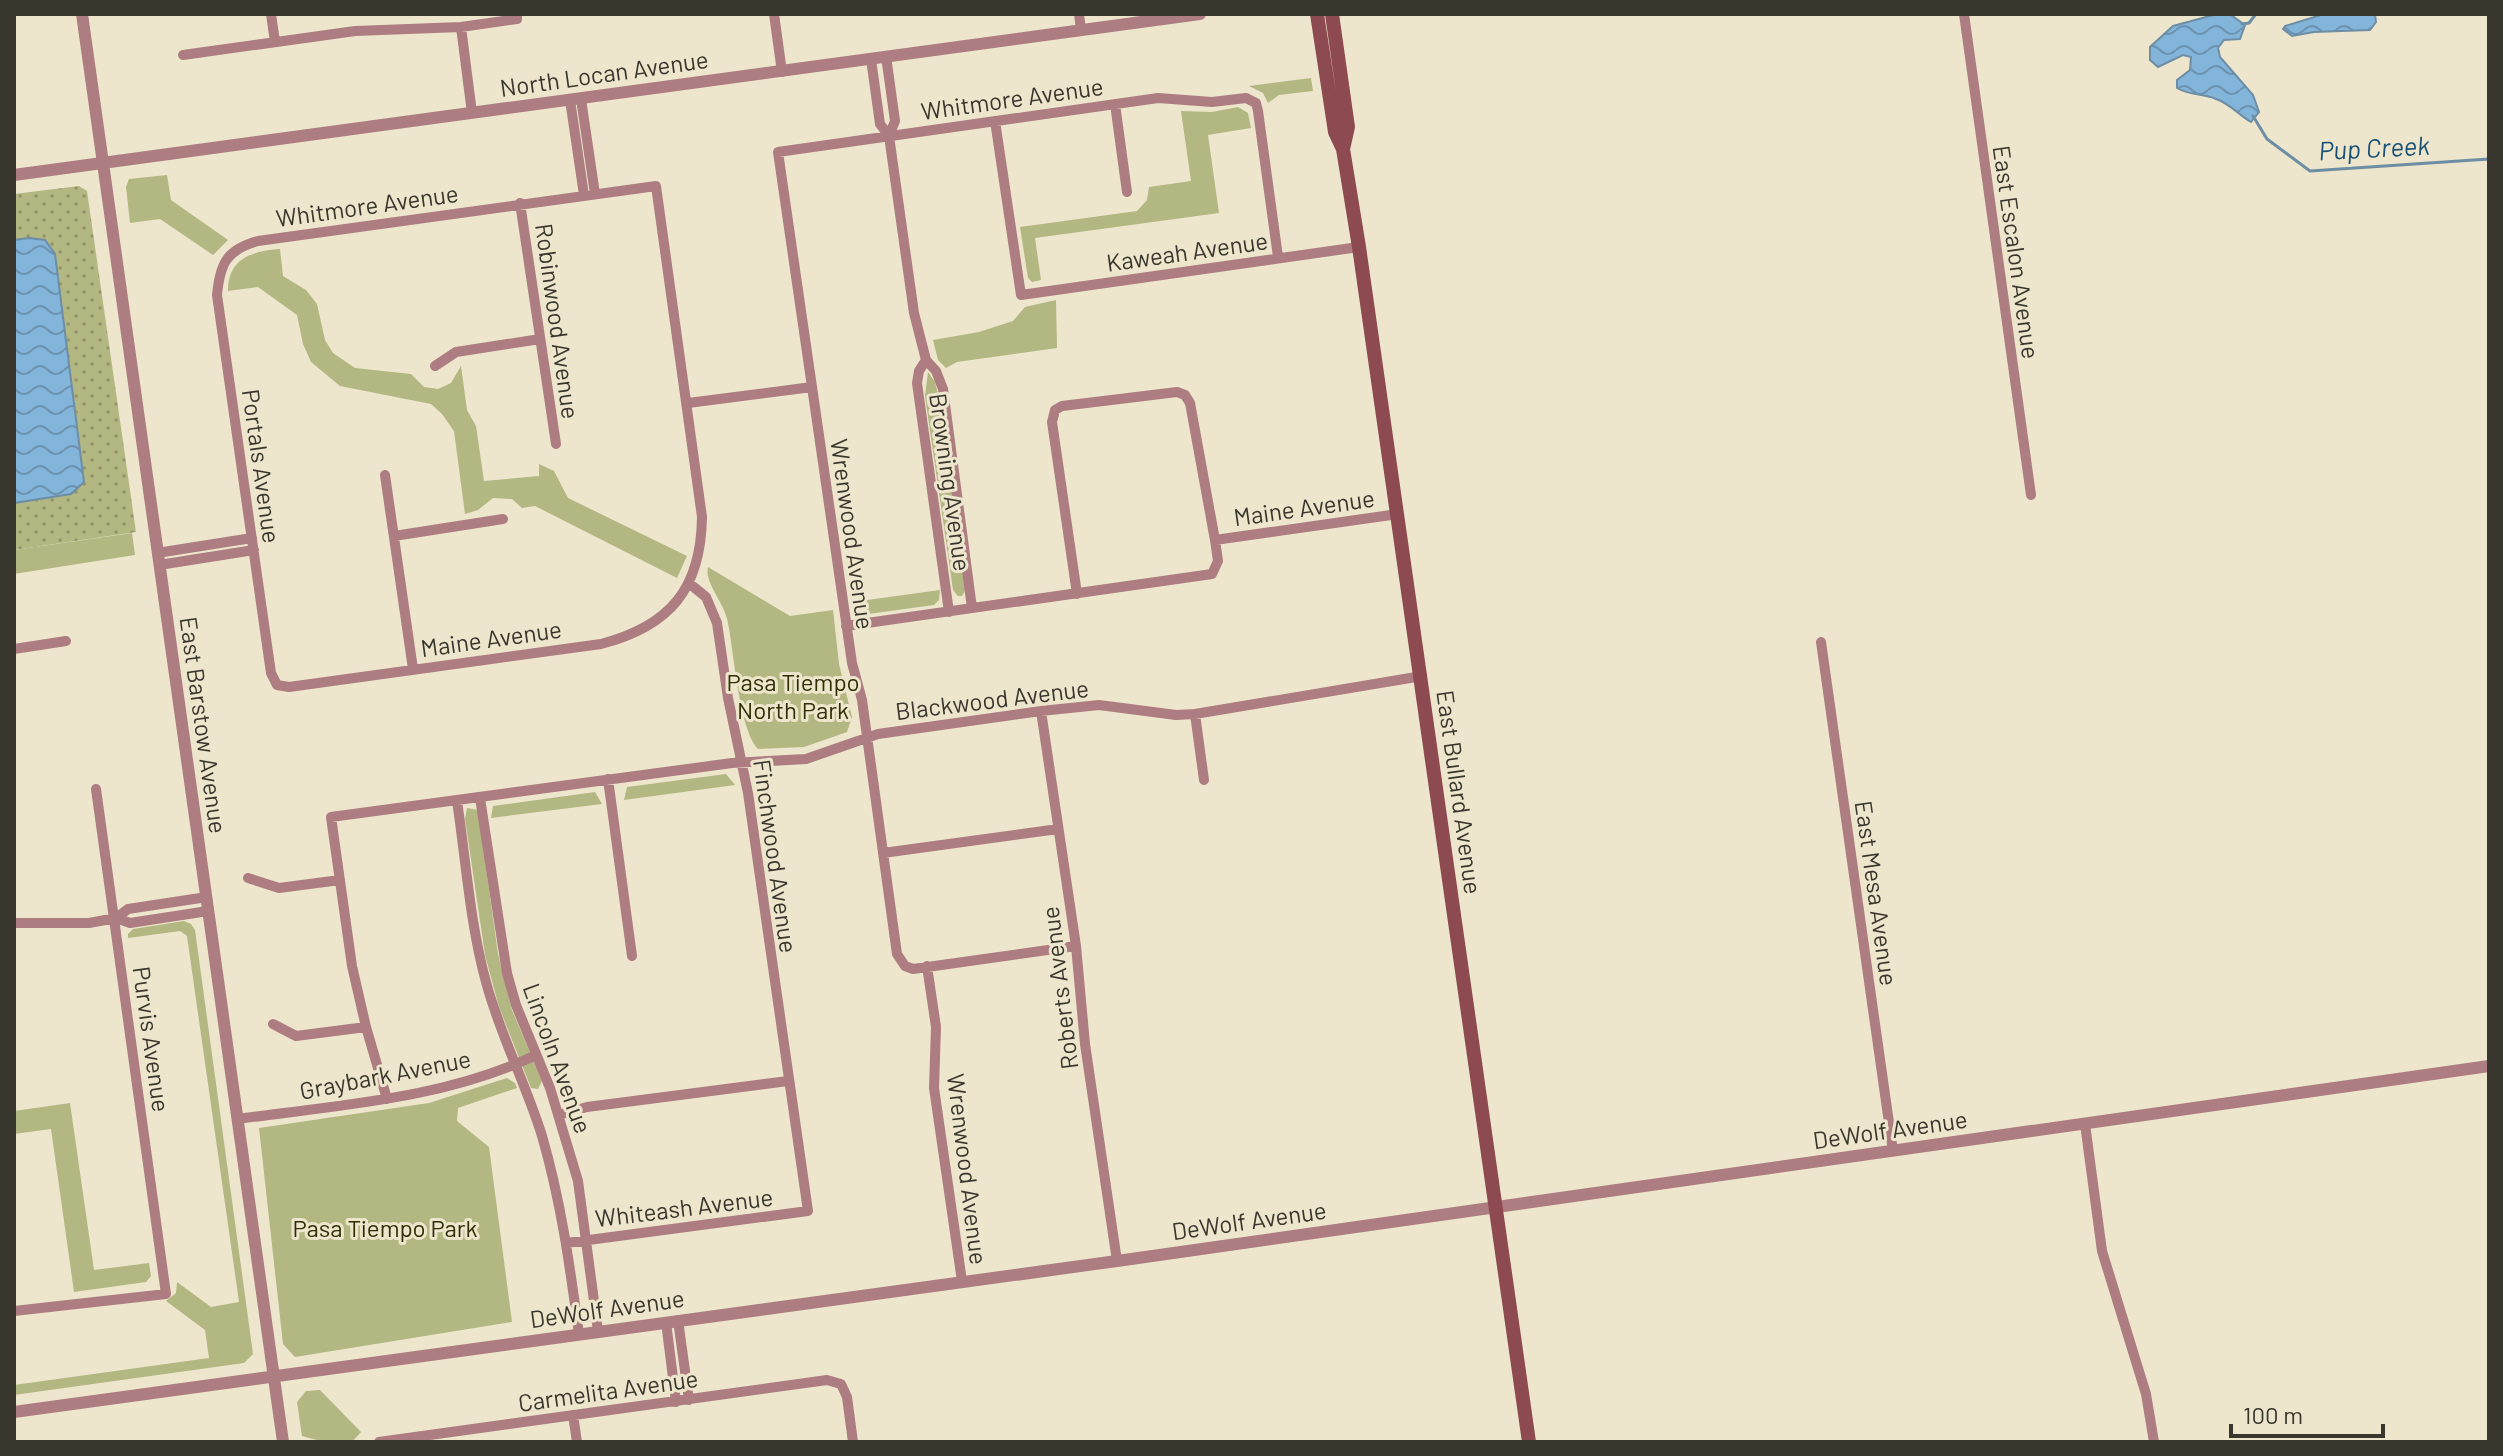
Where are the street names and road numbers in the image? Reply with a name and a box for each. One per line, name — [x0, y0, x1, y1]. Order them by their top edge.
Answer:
street label: North Locan Avenue — [498, 44, 710, 102]
street label: Whitmore Avenue — [919, 71, 1105, 125]
street label: East Escalon Avenue — [1988, 143, 2046, 361]
street label: Whitmore Avenue — [274, 178, 460, 232]
street label: Robinwood Avenue — [530, 222, 586, 420]
street label: Kaweah Avenue — [1104, 225, 1270, 277]
street label: Portals Avenue — [237, 387, 287, 545]
street label: Browning Avenue — [924, 391, 978, 573]
street label: Wrenwood Avenue — [825, 437, 881, 631]
street label: Maine Avenue — [1232, 483, 1376, 531]
street label: Maine Avenue — [419, 614, 563, 662]
street label: East Barstow Avenue — [174, 615, 234, 835]
street label: Blackwood Avenue — [894, 673, 1090, 725]
street label: East Bullard Avenue — [1431, 688, 1489, 896]
street label: Finchwood Avenue — [748, 757, 804, 955]
street label: East Mesa Avenue — [1850, 799, 1904, 987]
street label: Roberts Avenue — [1035, 905, 1083, 1071]
street label: Purvis Avenue — [127, 964, 177, 1114]
street label: Lincoln Avenue — [517, 979, 599, 1137]
street label: Graybark Avenue — [297, 1043, 473, 1105]
street label: Wrenwood Avenue — [942, 1072, 994, 1266]
street label: DeWolf Avenue — [1811, 1104, 1969, 1154]
street label: Whiteash Avenue — [593, 1182, 775, 1232]
street label: DeWolf Avenue — [1170, 1195, 1328, 1245]
street label: DeWolf Avenue — [528, 1283, 686, 1333]
street label: Carmelita Avenue — [516, 1363, 700, 1417]

